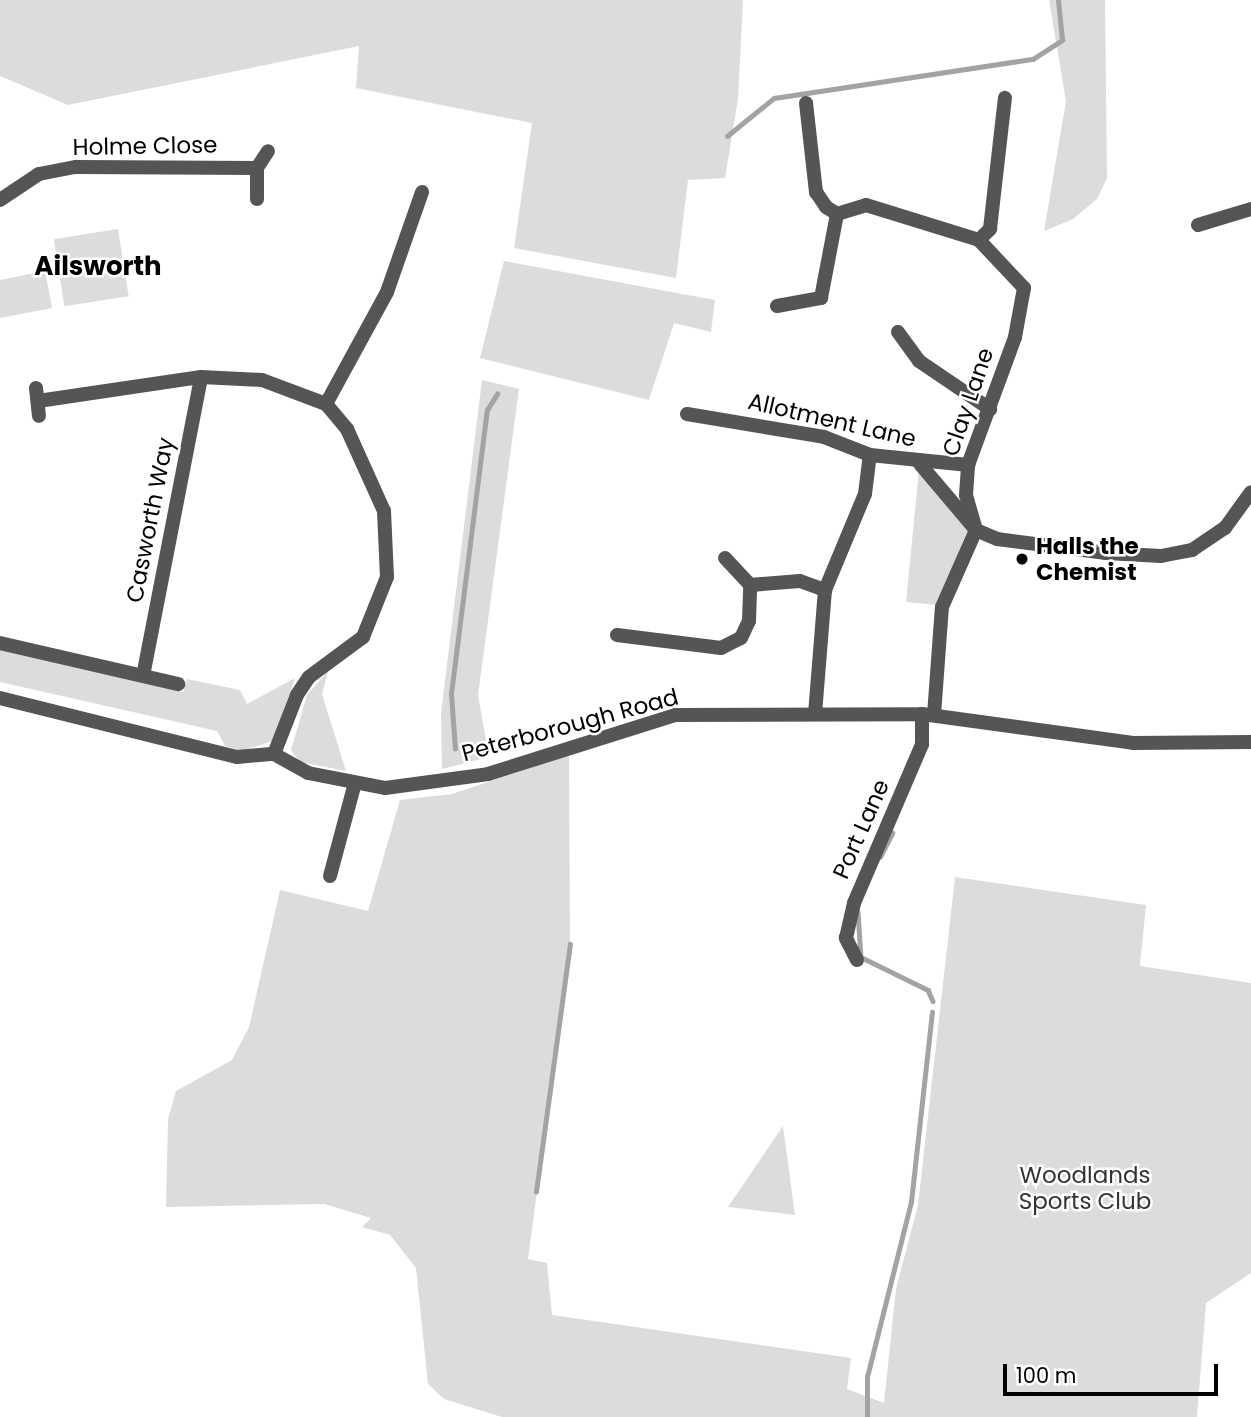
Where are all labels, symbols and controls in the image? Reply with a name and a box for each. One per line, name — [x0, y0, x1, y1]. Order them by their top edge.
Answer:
street label: Holme Close — [72, 131, 218, 161]
district label: Ailsworth — [34, 251, 162, 283]
street label: Clay Lane — [937, 344, 999, 460]
street label: Allotment Lane — [745, 387, 919, 453]
street label: Casworth Way — [120, 435, 180, 605]
place label: Halls the Chemist — [1036, 532, 1139, 586]
marker: Halls the Chemist — [1014, 551, 1030, 567]
street label: Peterborough Road — [459, 683, 681, 767]
street label: Port Lane — [827, 775, 895, 883]
park label: Woodlands Sports Club — [1019, 1161, 1151, 1215]
scale bar — [1006, 1350, 1221, 1394]
text: 100 m — [1016, 1361, 1076, 1390]

